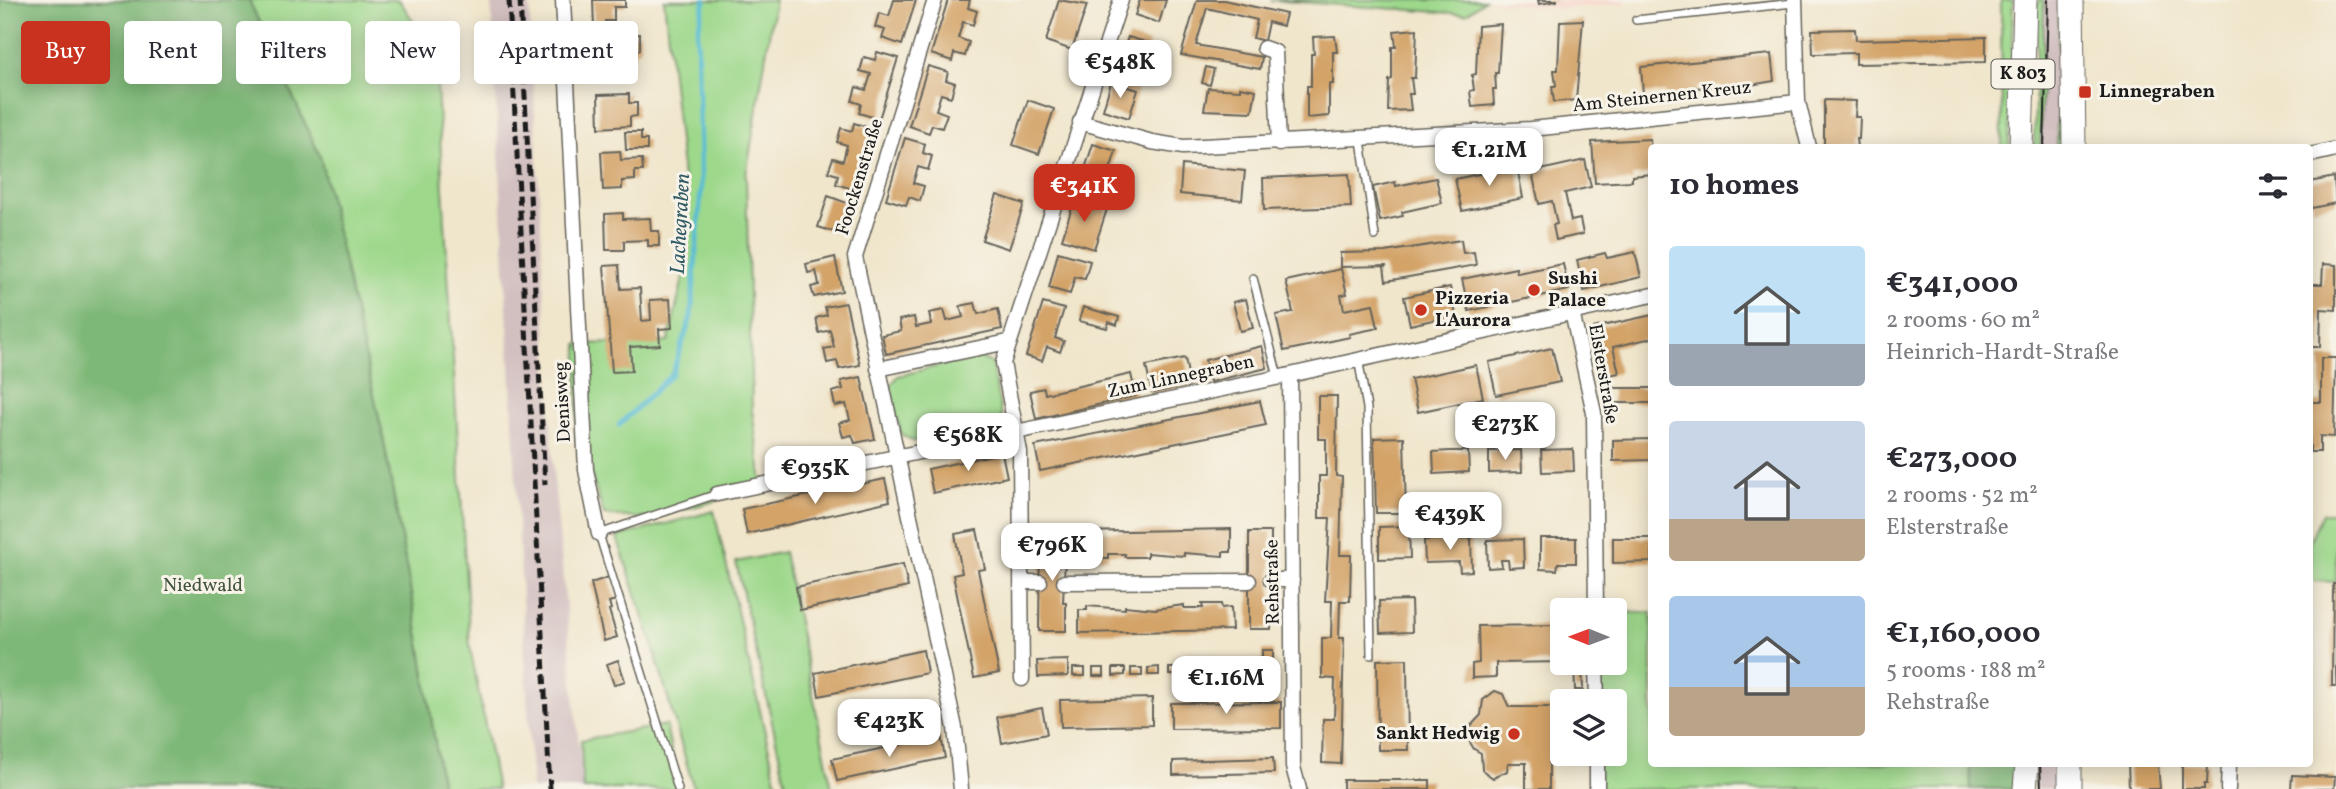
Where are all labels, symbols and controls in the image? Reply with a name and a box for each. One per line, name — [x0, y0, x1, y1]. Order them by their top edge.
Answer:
chip: Buy — [21, 21, 110, 84]
chip: Rent — [124, 21, 222, 84]
chip: Filters — [236, 21, 351, 84]
chip: New — [365, 21, 460, 84]
chip: Apartment — [474, 21, 638, 84]
pin: €548K — [1071, 41, 1169, 100]
text: €548K — [1085, 47, 1155, 79]
road number: K 803 — [1992, 60, 2054, 88]
street label: Am Steinernen Kreuz — [1571, 75, 1753, 119]
place label: Linnegraben — [2099, 79, 2215, 105]
marker: Linnegraben — [2077, 84, 2093, 100]
street label: Foockenstraße — [830, 115, 890, 239]
pin: €1.21M — [1432, 128, 1546, 188]
text: €1.21M — [1451, 135, 1527, 167]
pin: €341K — [1035, 164, 1133, 224]
text: 10 homes — [1669, 165, 1799, 207]
icon: filters — [2254, 167, 2292, 205]
text: €341K — [1050, 171, 1118, 203]
water label: Lachegraben — [664, 173, 698, 275]
text: €341,000 — [1886, 263, 2018, 305]
place label: Sushi Palace — [1548, 266, 1606, 314]
icon: home — [1725, 274, 1809, 358]
marker: Sushi Palace — [1526, 282, 1542, 298]
place label: Pizzeria L'Aurora — [1435, 286, 1511, 334]
marker: Pizzeria L'Aurora — [1413, 302, 1429, 318]
text: 2 rooms · 60 m² — [1886, 305, 2040, 337]
street label: Elsterstraße — [1581, 322, 1625, 426]
text: Heinrich-Hardt-Straße — [1886, 337, 2119, 369]
street label: Zum Linnegraben — [1105, 349, 1257, 405]
street label: Denisweg — [548, 361, 578, 443]
pin: €273K — [1456, 402, 1554, 462]
text: €273K — [1471, 409, 1539, 441]
pin: €568K — [919, 414, 1017, 473]
text: €568K — [933, 420, 1003, 452]
text: €273,000 — [1886, 438, 2017, 480]
pin: €935K — [766, 447, 864, 506]
icon: home — [1725, 449, 1809, 533]
text: €935K — [781, 453, 849, 485]
text: 2 rooms · 52 m² — [1886, 480, 2038, 512]
pin: €439K — [1401, 492, 1499, 552]
text: €439K — [1415, 499, 1485, 531]
text: Elsterstraße — [1886, 512, 2009, 544]
pin: €796K — [1003, 524, 1101, 583]
text: €796K — [1017, 530, 1087, 562]
street label: Rehstraße — [1259, 539, 1287, 625]
park label: Niedwald — [163, 573, 243, 599]
north arrow — [1550, 598, 1628, 676]
map controls — [1550, 598, 1627, 766]
text: €1,160,000 — [1886, 613, 2041, 655]
icon: home — [1725, 624, 1809, 708]
text: 5 rooms · 188 m² — [1886, 655, 2045, 687]
pin: €1.16M — [1169, 656, 1283, 716]
text: €1.16M — [1188, 663, 1264, 695]
text: Rehstraße — [1886, 687, 1990, 719]
button: layers — [1550, 689, 1627, 766]
pin: €423K — [840, 700, 938, 759]
text: €423K — [854, 706, 924, 738]
place label: Sankt Hedwig — [1376, 721, 1500, 747]
marker: Sankt Hedwig — [1506, 726, 1522, 742]

